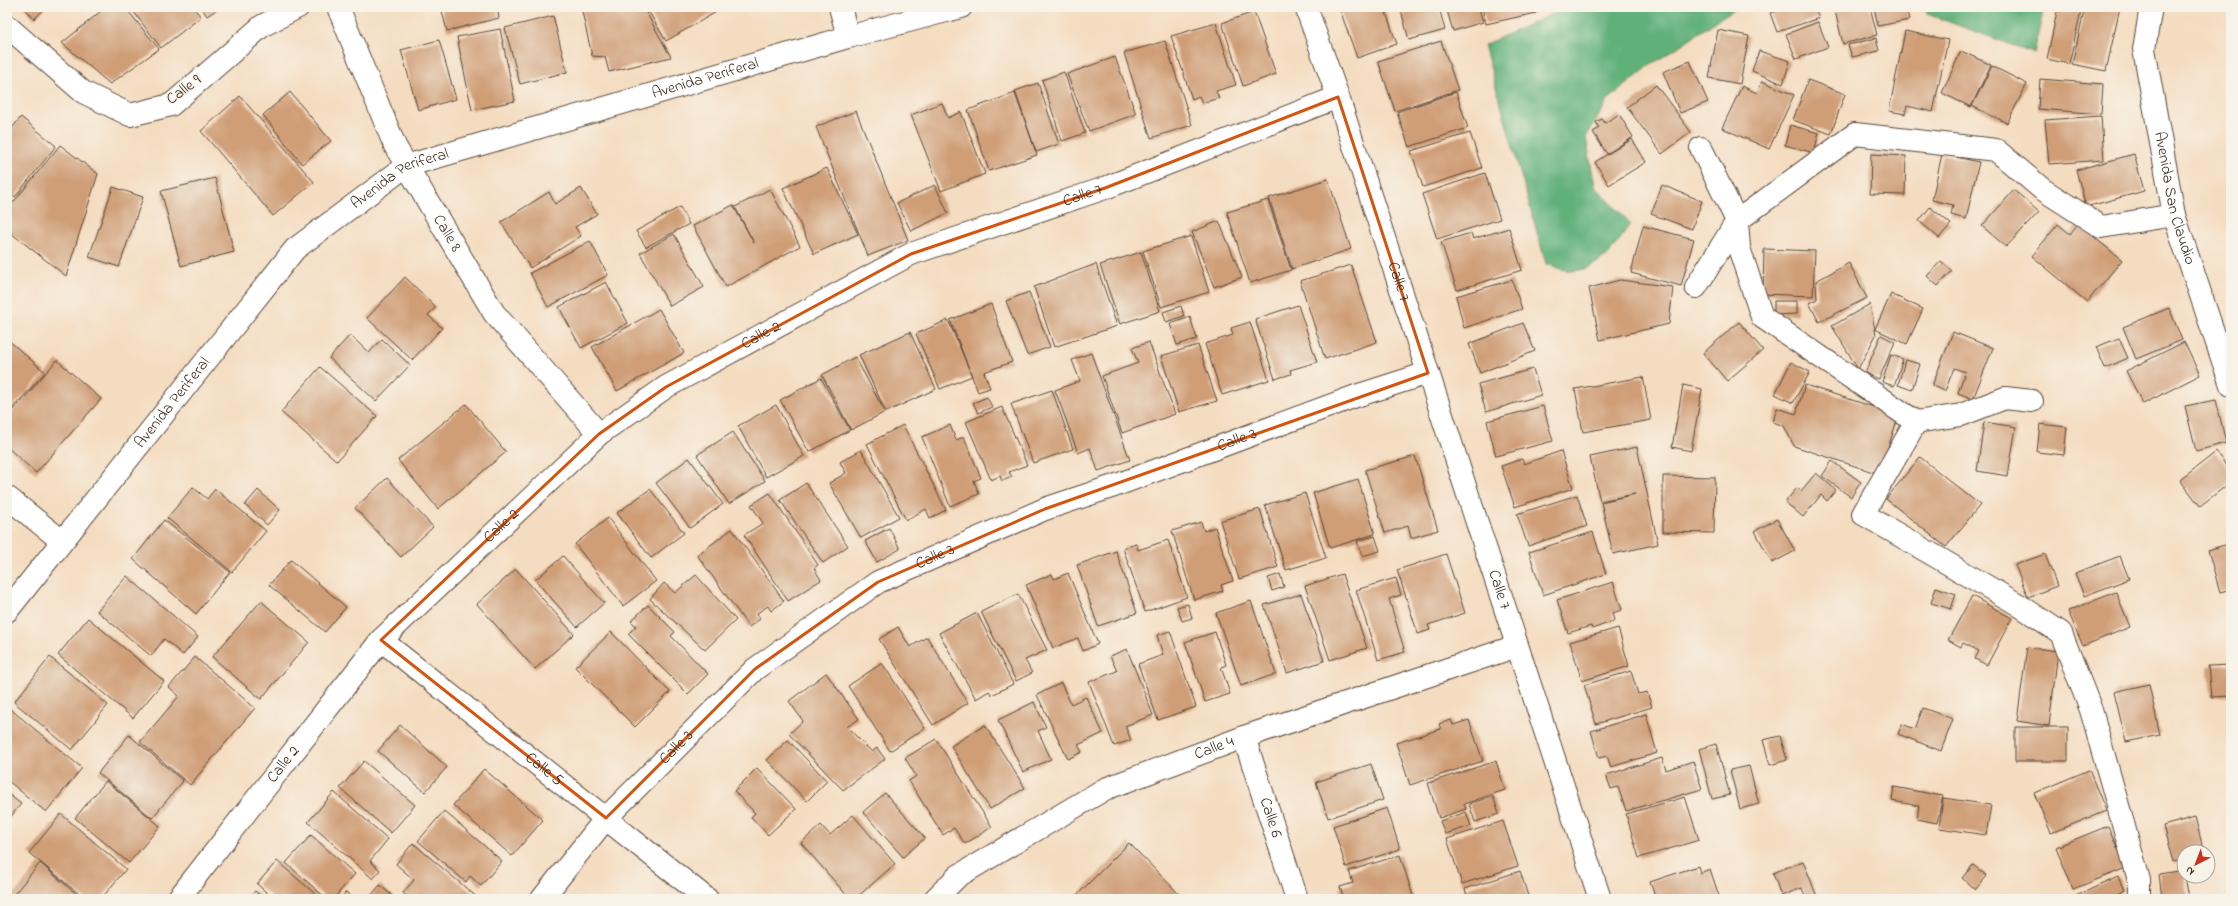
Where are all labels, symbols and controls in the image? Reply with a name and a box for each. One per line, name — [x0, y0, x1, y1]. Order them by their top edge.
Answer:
street label: Avenida Periferal — [649, 52, 762, 106]
street label: Calle 9 — [161, 69, 207, 111]
street label: Avenida San Claudio — [2147, 130, 2202, 268]
street label: Avenida Periferal — [346, 142, 452, 215]
street label: Calle 7 — [1060, 178, 1106, 213]
street label: Calle 8 — [426, 210, 467, 257]
street label: Calle 7 — [1381, 259, 1416, 305]
street label: Calle 2 — [737, 315, 785, 356]
street label: Avenida Periferal — [129, 352, 217, 454]
street label: Calle 3 — [1214, 422, 1260, 459]
street label: Calle 2 — [478, 503, 525, 549]
street label: Calle 3 — [912, 538, 959, 576]
street label: Calle 7 — [1481, 567, 1517, 613]
street label: Calle 3 — [654, 725, 699, 770]
street label: Calle 4 — [1191, 730, 1238, 766]
street label: Calle 2 — [261, 740, 306, 788]
street label: Calle 5 — [519, 747, 568, 792]
street label: Calle 6 — [1253, 795, 1288, 841]
north arrow — [2176, 844, 2216, 884]
text: N — [2182, 862, 2198, 879]

